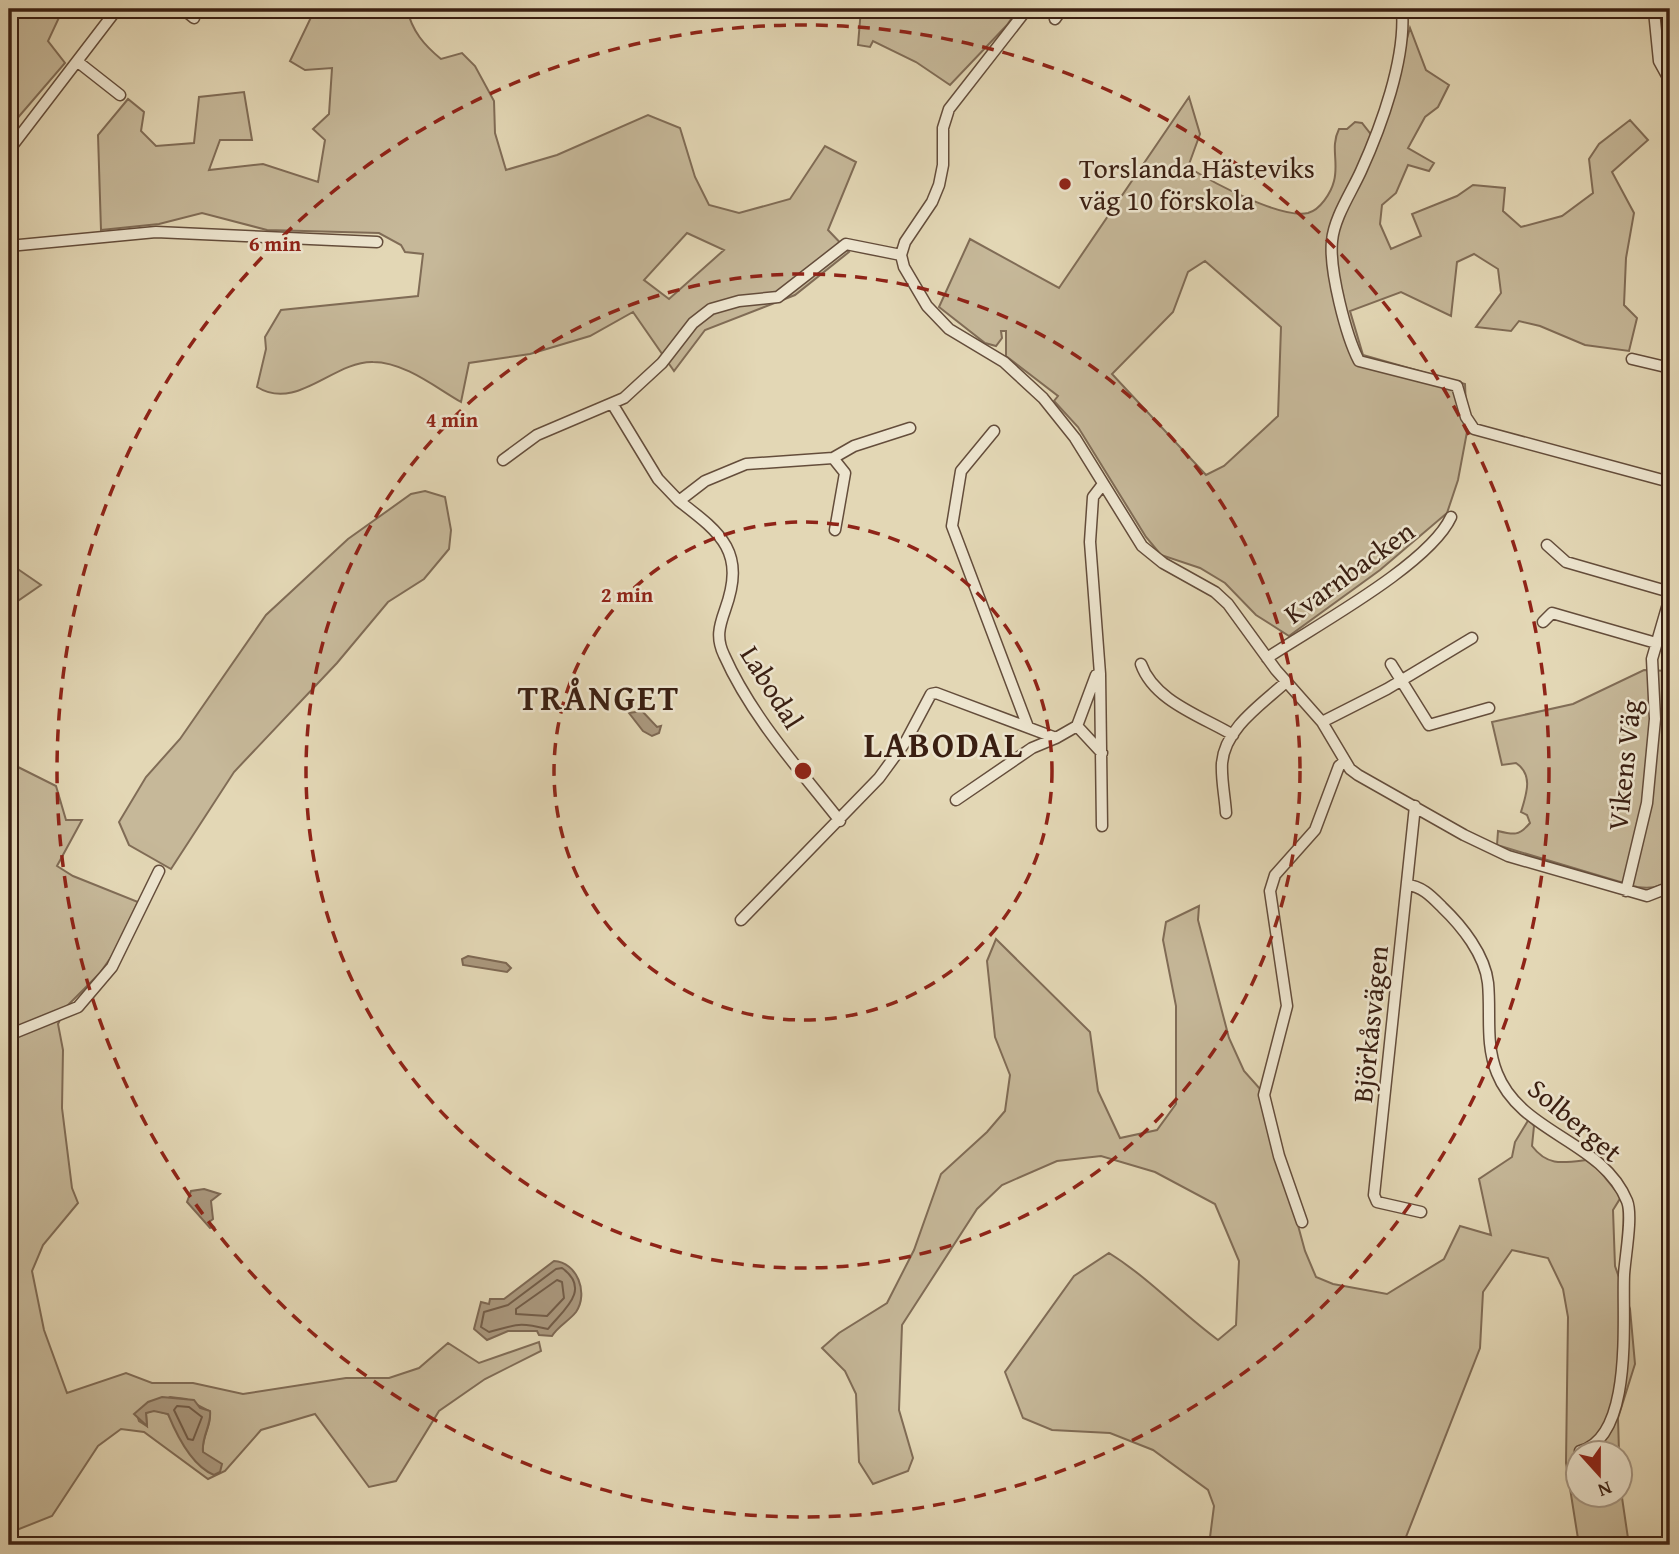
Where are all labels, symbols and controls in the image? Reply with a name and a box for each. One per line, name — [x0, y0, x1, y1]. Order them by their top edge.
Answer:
place label: Torslanda Hästeviks väg 10 förskola — [1079, 147, 1315, 220]
marker: Torslanda Hästeviks väg 10 förskola — [1057, 176, 1073, 192]
text: 6 min — [249, 228, 302, 259]
text: 4 min — [426, 404, 479, 435]
street label: Kvarnbacken — [1275, 510, 1423, 633]
text: 2 min — [601, 579, 654, 610]
street label: Labodal — [731, 637, 814, 737]
district label: TRÅNGET — [518, 672, 680, 723]
street label: Vikens Väg — [1596, 697, 1651, 832]
district label: LABODAL — [864, 719, 1024, 770]
centre of rings — [791, 759, 815, 783]
street label: Björkåsvägen — [1341, 943, 1398, 1105]
street label: Solberget — [1519, 1068, 1631, 1171]
north arrow — [1564, 1438, 1634, 1508]
text: N — [1594, 1475, 1616, 1505]

